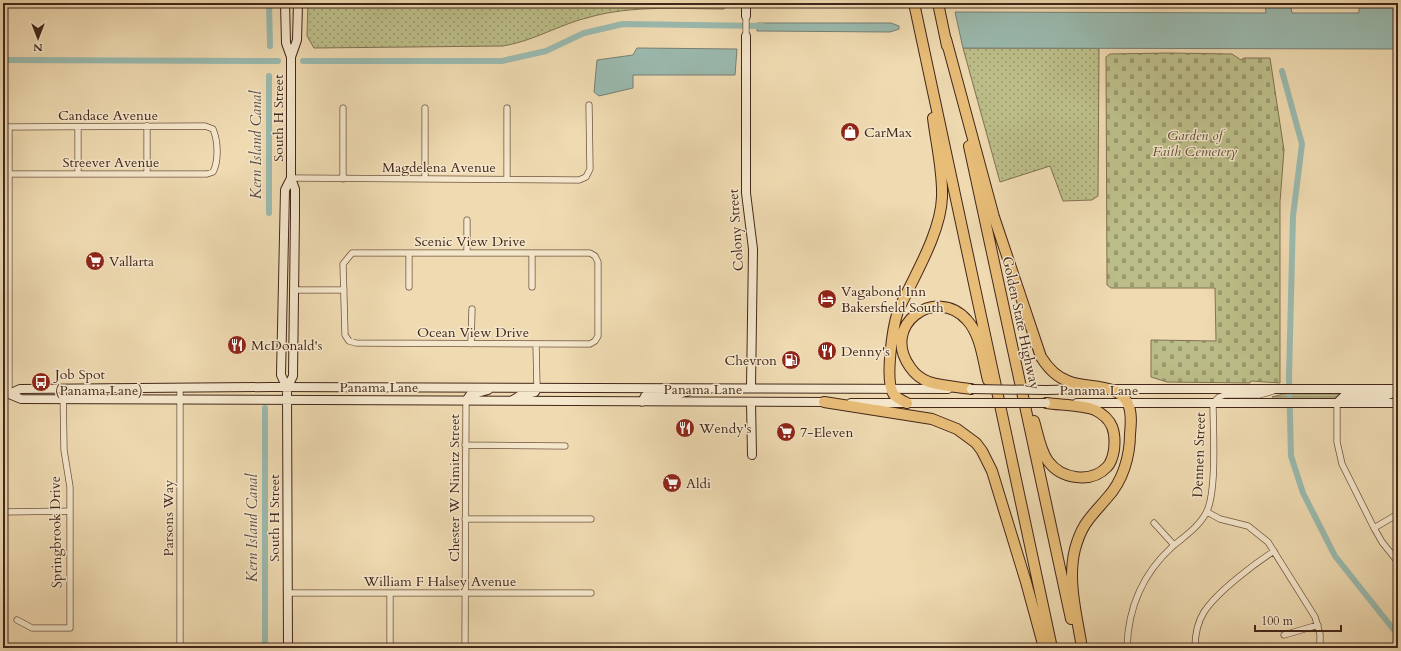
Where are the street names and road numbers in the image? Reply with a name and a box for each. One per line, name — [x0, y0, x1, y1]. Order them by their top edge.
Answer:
street label: South H Street — [269, 74, 288, 162]
street label: Candace Avenue — [58, 106, 158, 125]
street label: Streever Avenue — [63, 153, 159, 172]
street label: Magdelena Avenue — [382, 158, 496, 177]
street label: Colony Street — [724, 188, 748, 272]
street label: Scenic View Drive — [414, 232, 526, 251]
street label: Golden State Highway — [998, 255, 1045, 392]
street label: Ocean View Drive — [417, 323, 529, 342]
street label: Panama Lane — [340, 378, 418, 397]
street label: Panama Lane — [664, 380, 742, 399]
street label: Panama Lane — [1060, 381, 1138, 400]
street label: Dennen Street — [1188, 411, 1210, 498]
street label: Chester W Nimitz Street — [445, 413, 464, 562]
street label: South H Street — [265, 474, 284, 562]
street label: Springbrook Drive — [46, 476, 66, 588]
street label: Parsons Way — [159, 479, 178, 557]
street label: William F Halsey Avenue — [363, 572, 516, 591]

